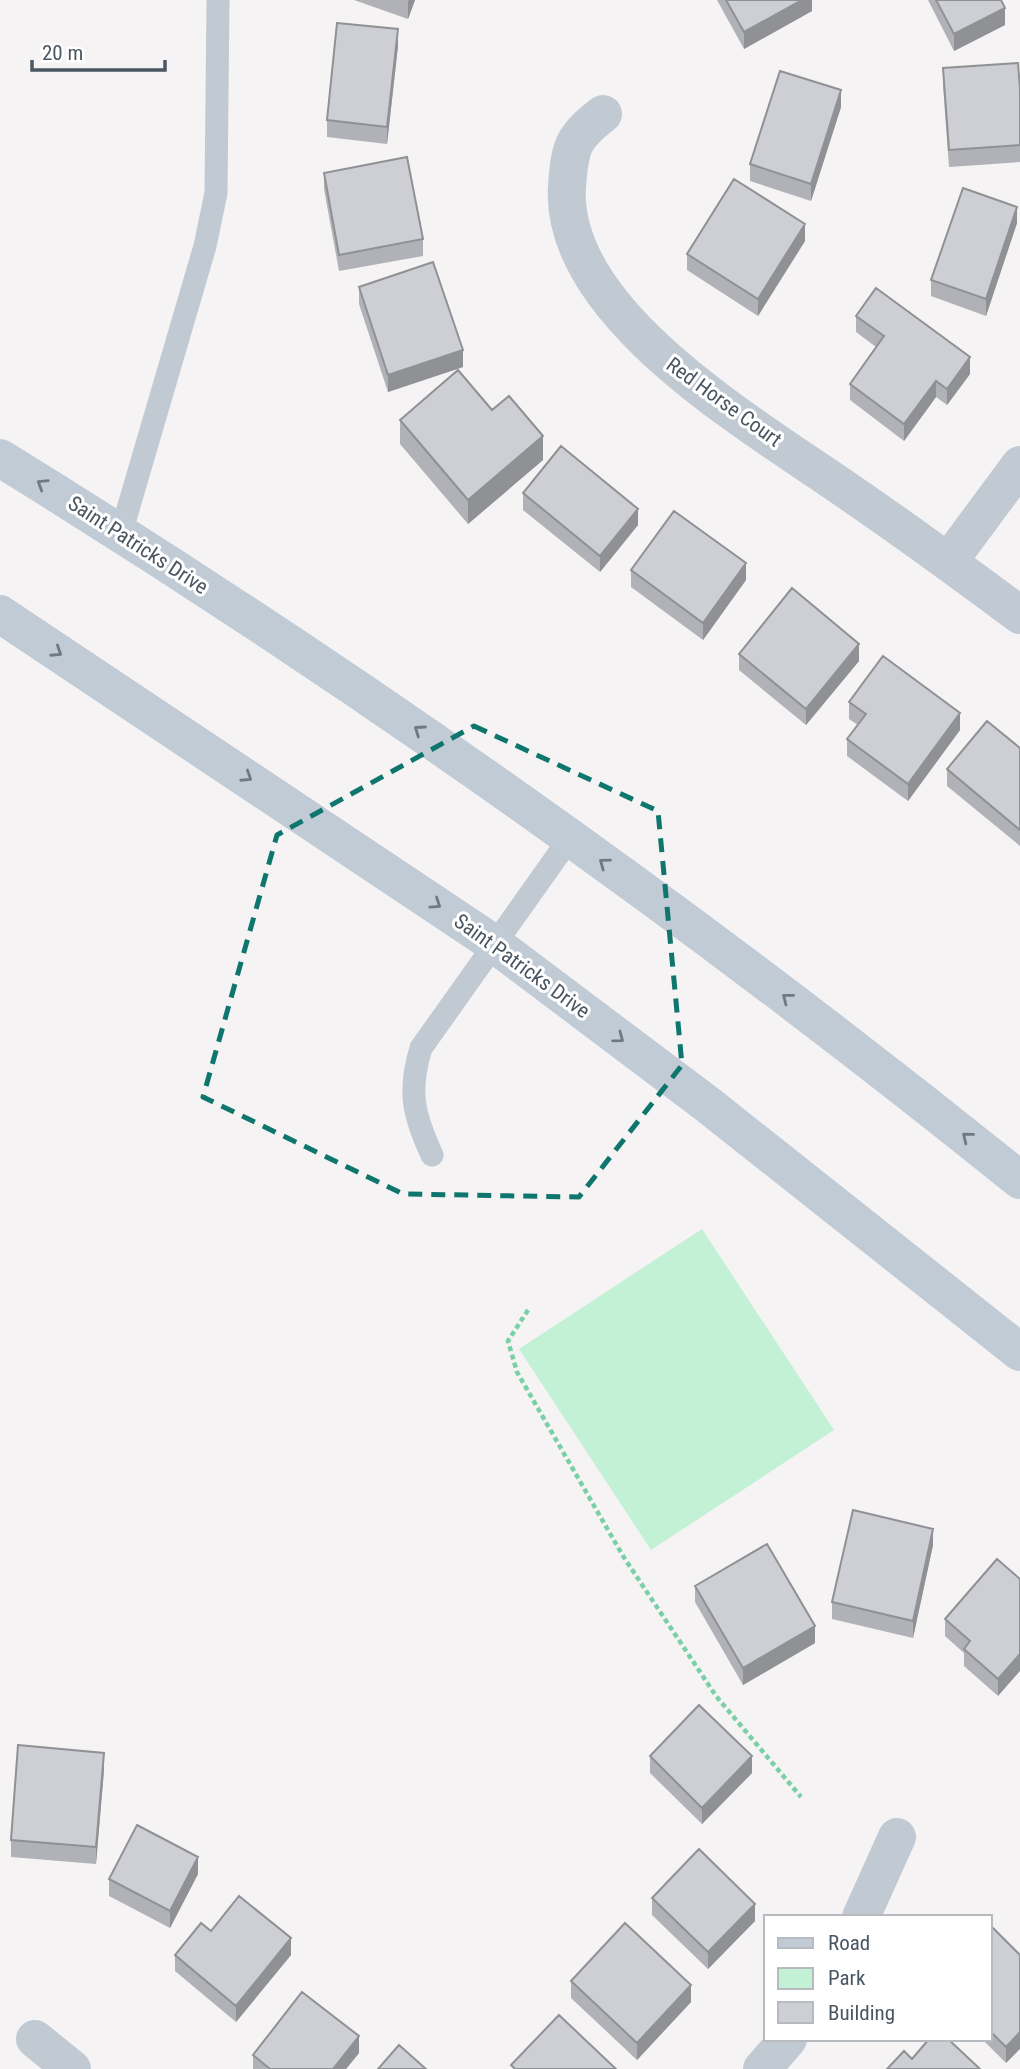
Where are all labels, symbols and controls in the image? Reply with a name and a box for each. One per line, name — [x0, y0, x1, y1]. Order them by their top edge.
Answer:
scale bar — [32, 28, 164, 72]
text: 20 m — [42, 41, 83, 65]
street label: Red Horse Court — [662, 352, 786, 452]
one-way arrow — [37, 480, 50, 493]
street label: Saint Patricks Drive — [64, 491, 212, 599]
one-way arrow — [49, 643, 62, 656]
one-way arrow — [414, 726, 427, 739]
one-way arrow — [239, 768, 252, 781]
one-way arrow — [599, 859, 612, 871]
one-way arrow — [428, 896, 441, 908]
street label: Saint Patricks Drive — [450, 909, 594, 1023]
one-way arrow — [782, 994, 795, 1006]
one-way arrow — [612, 1029, 624, 1042]
one-way arrow — [962, 1133, 975, 1145]
legend — [764, 1915, 992, 2041]
text: Road — [828, 1931, 870, 1955]
text: Park — [828, 1966, 866, 1990]
text: Building — [828, 2001, 895, 2025]

